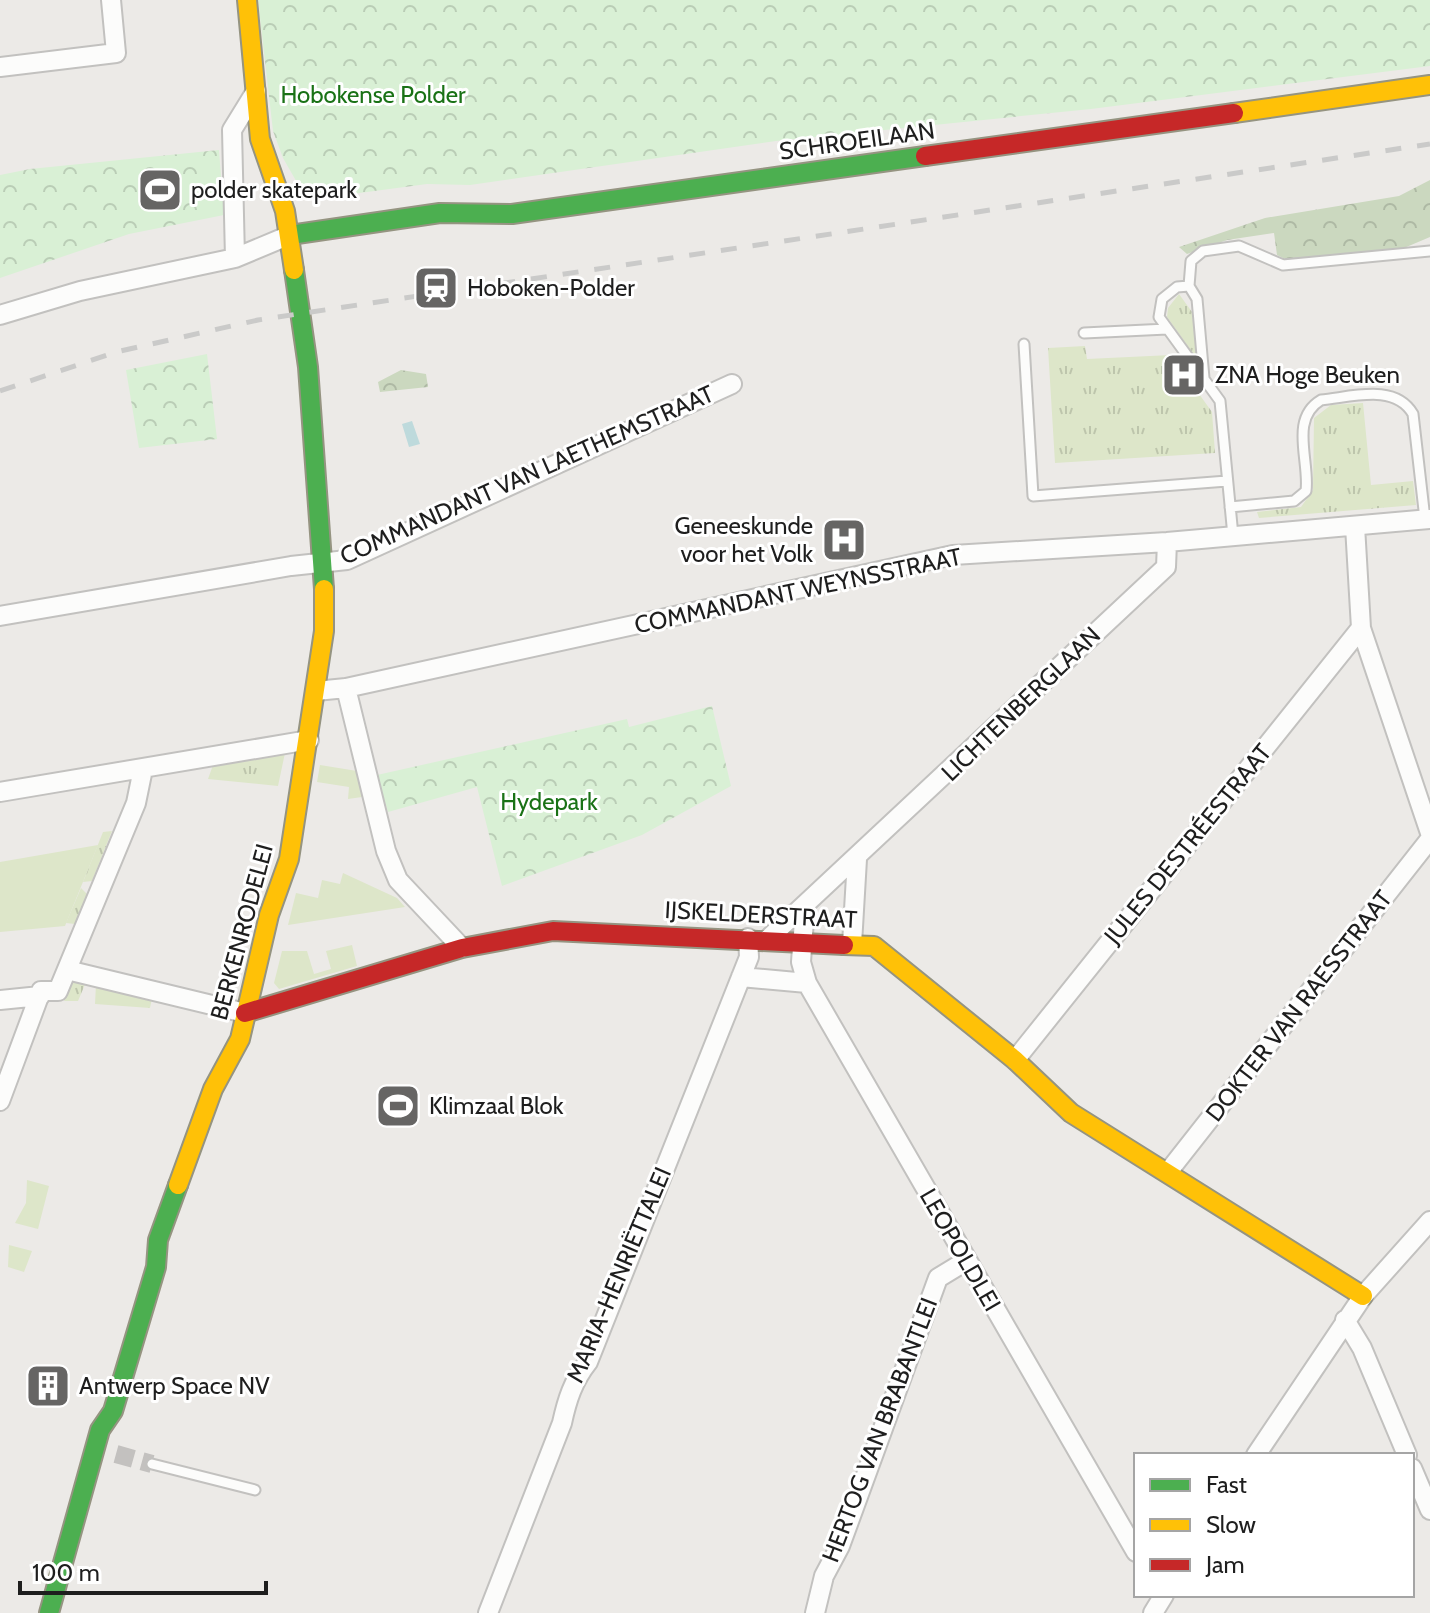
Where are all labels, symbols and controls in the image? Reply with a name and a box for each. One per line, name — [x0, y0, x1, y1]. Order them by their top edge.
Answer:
park label: Hobokense Polder — [280, 80, 466, 109]
street label: SCHROEILAAN — [777, 115, 936, 166]
sports icon: polder skatepark — [136, 166, 184, 214]
place label: polder skatepark — [191, 175, 357, 204]
station icon: Hoboken-Polder — [412, 264, 460, 312]
place label: Hoboken-Polder — [467, 273, 635, 302]
hospital icon: ZNA Hoge Beuken — [1160, 351, 1208, 399]
place label: ZNA Hoge Beuken — [1215, 360, 1400, 389]
street label: COMMANDANT VAN LAETHEMSTRAAT — [335, 379, 718, 570]
place label: Geneeskunde voor het Volk — [674, 511, 813, 568]
hospital icon: Geneeskunde voor het Volk — [820, 516, 868, 564]
street label: COMMANDANT WEYNSSTRAAT — [632, 542, 964, 639]
street label: LICHTENBERGLAAN — [935, 620, 1106, 787]
street label: JULES DESTRÉESTRAAT — [1097, 738, 1277, 950]
park label: Hydepark — [500, 787, 598, 816]
street label: BERKENRODELEI — [204, 841, 279, 1023]
street label: DOKTER VAN RAESSTRAAT — [1199, 884, 1398, 1127]
street label: IJSKELDERSTRAAT — [664, 895, 858, 934]
sports icon: Klimzaal Blok — [374, 1082, 422, 1130]
place label: Klimzaal Blok — [429, 1091, 564, 1120]
street label: MARIA-HENRIËTTALEI — [560, 1163, 677, 1387]
street label: LEOPOLDLEI — [914, 1183, 1007, 1316]
street label: HERTOG VAN BRABANTLEI — [816, 1293, 943, 1566]
building icon: Antwerp Space NV — [24, 1362, 72, 1410]
place label: Antwerp Space NV — [79, 1371, 270, 1400]
legend — [1134, 1453, 1414, 1597]
text: Fast — [1206, 1470, 1247, 1499]
text: Slow — [1206, 1510, 1256, 1539]
scale bar — [20, 1545, 266, 1595]
text: Jam — [1205, 1550, 1244, 1579]
text: 100 m — [32, 1558, 100, 1587]

